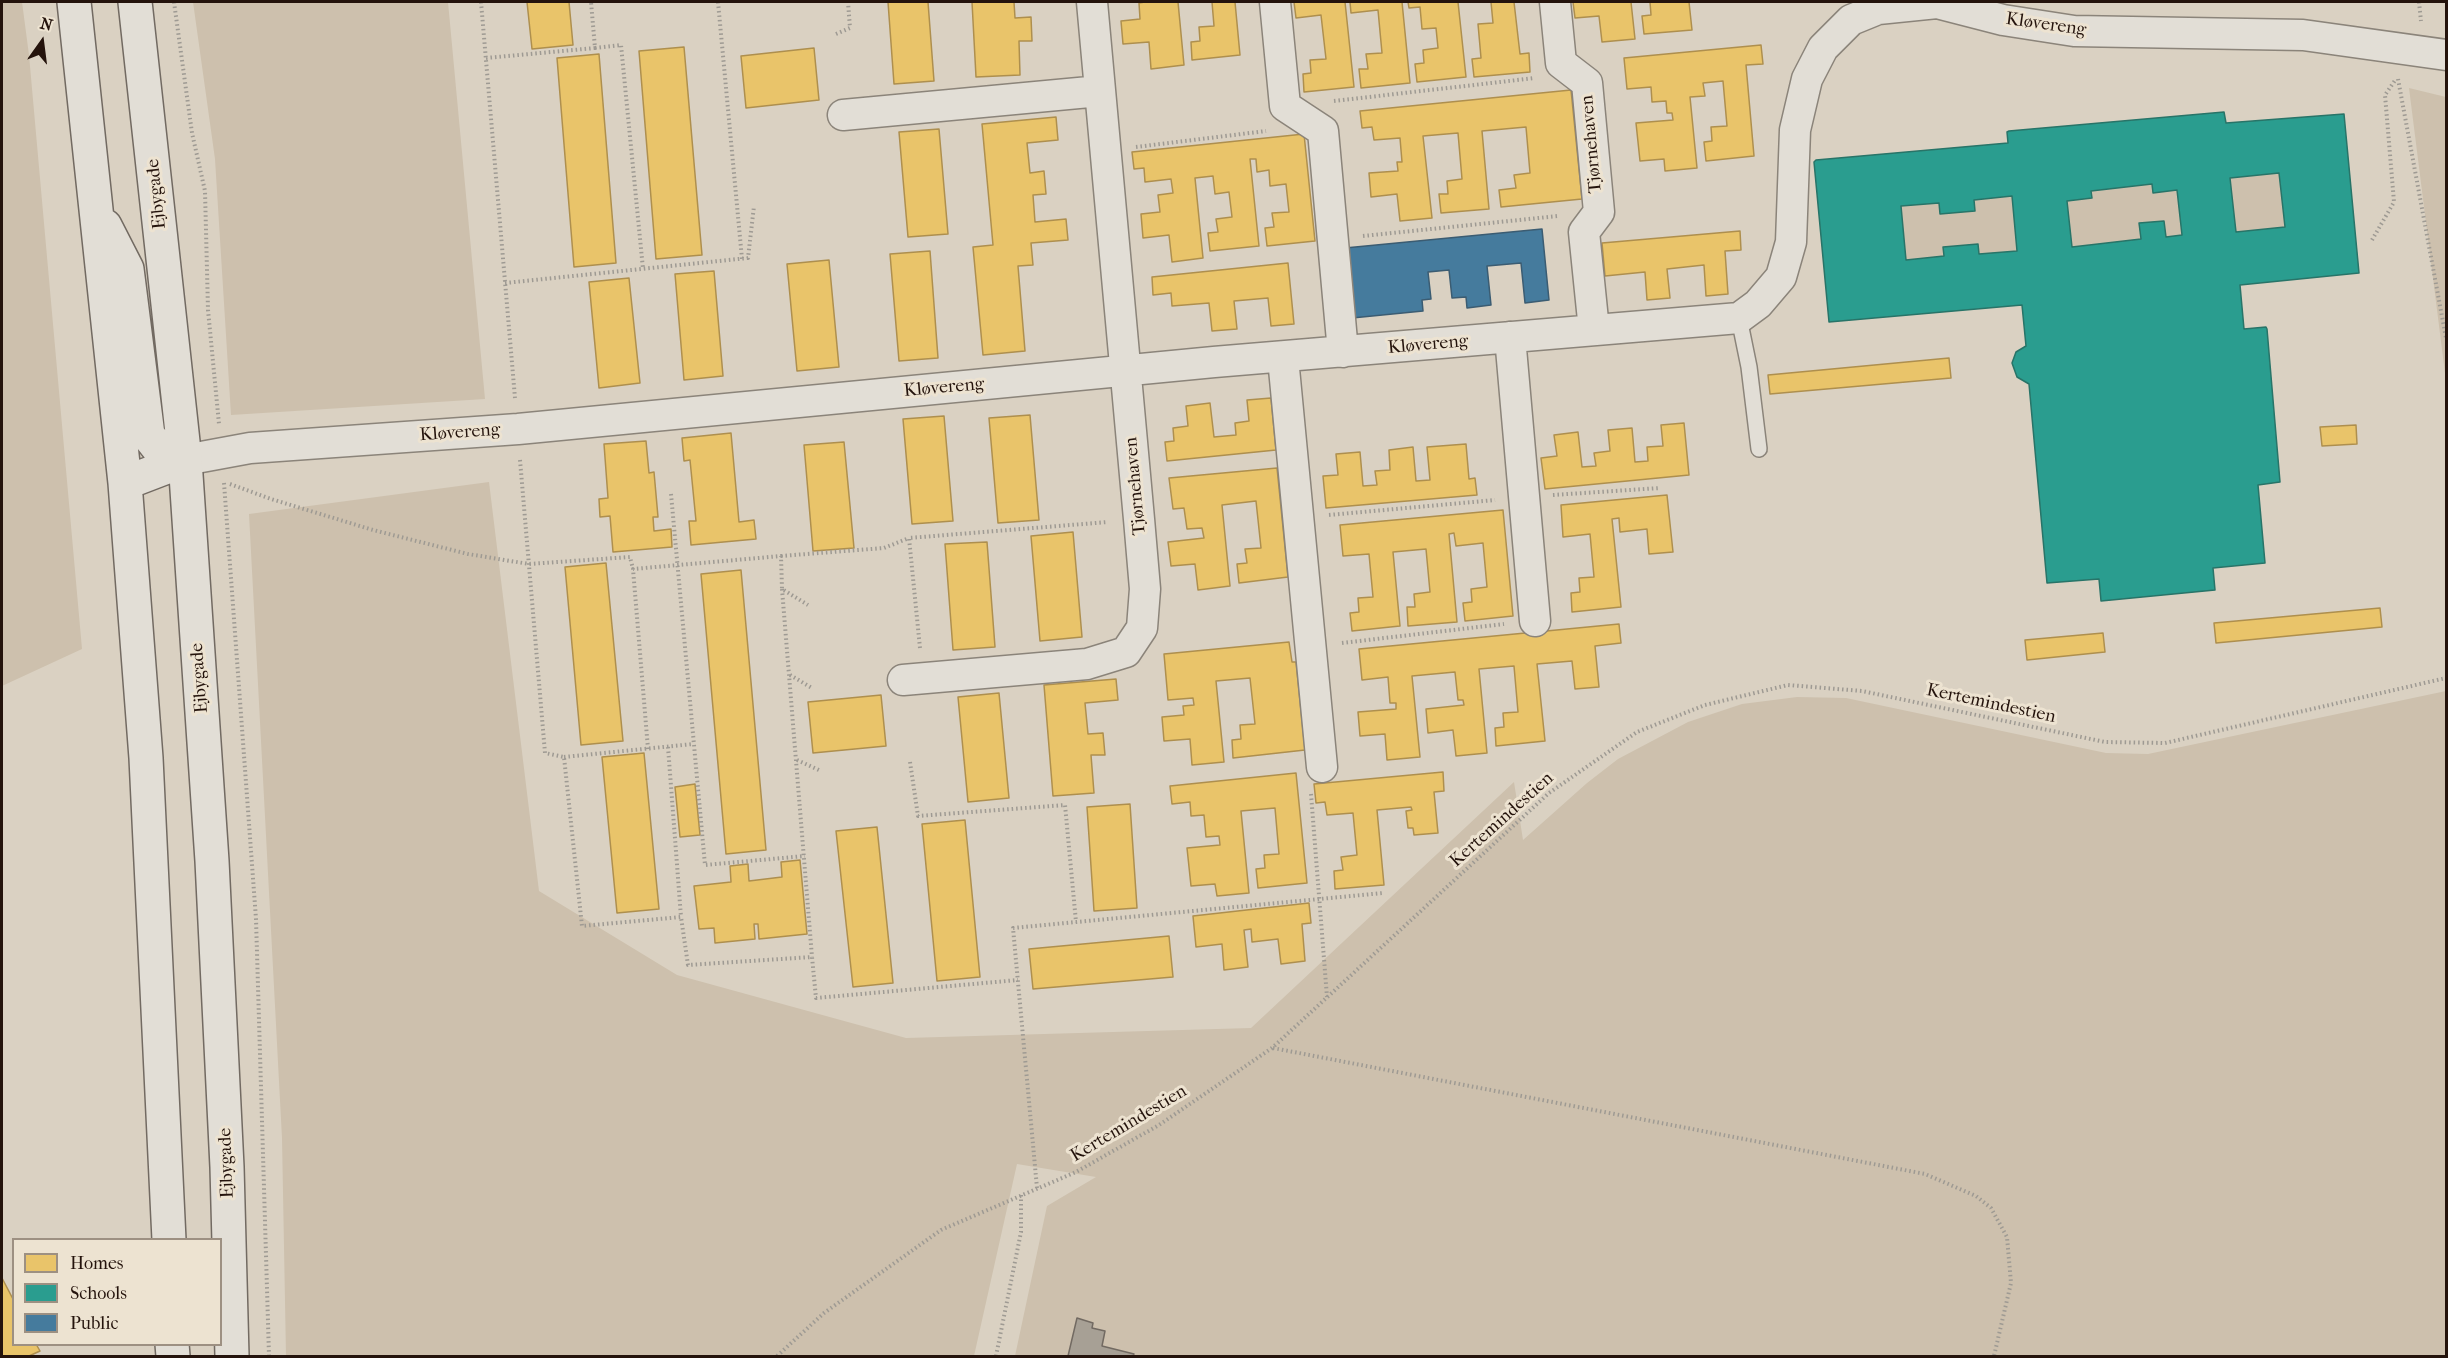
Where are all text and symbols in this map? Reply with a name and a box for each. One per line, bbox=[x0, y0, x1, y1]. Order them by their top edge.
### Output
street label: Kløvereng bbox=[2004, 9, 2088, 41]
north arrow bbox=[12, 12, 72, 72]
text: N bbox=[38, 13, 55, 35]
street label: Tjørnehaven bbox=[1577, 94, 1607, 194]
street label: Ejbygade bbox=[143, 158, 171, 230]
street label: Kløvereng bbox=[1387, 331, 1469, 359]
street label: Kløvereng bbox=[903, 374, 985, 402]
street label: Kløvereng bbox=[419, 419, 501, 447]
street label: Tjørnehaven bbox=[1121, 436, 1151, 536]
street label: Ejbygade bbox=[187, 642, 213, 714]
street label: Kertemindestien bbox=[1924, 680, 2058, 728]
street label: Kertemindestien bbox=[1446, 768, 1558, 872]
street label: Kertemindestien bbox=[1067, 1081, 1191, 1167]
street label: Ejbygade bbox=[215, 1127, 239, 1199]
legend bbox=[12, 1238, 222, 1346]
text: Homes bbox=[70, 1253, 124, 1274]
text: Schools bbox=[70, 1283, 127, 1304]
text: Public bbox=[70, 1313, 118, 1334]

